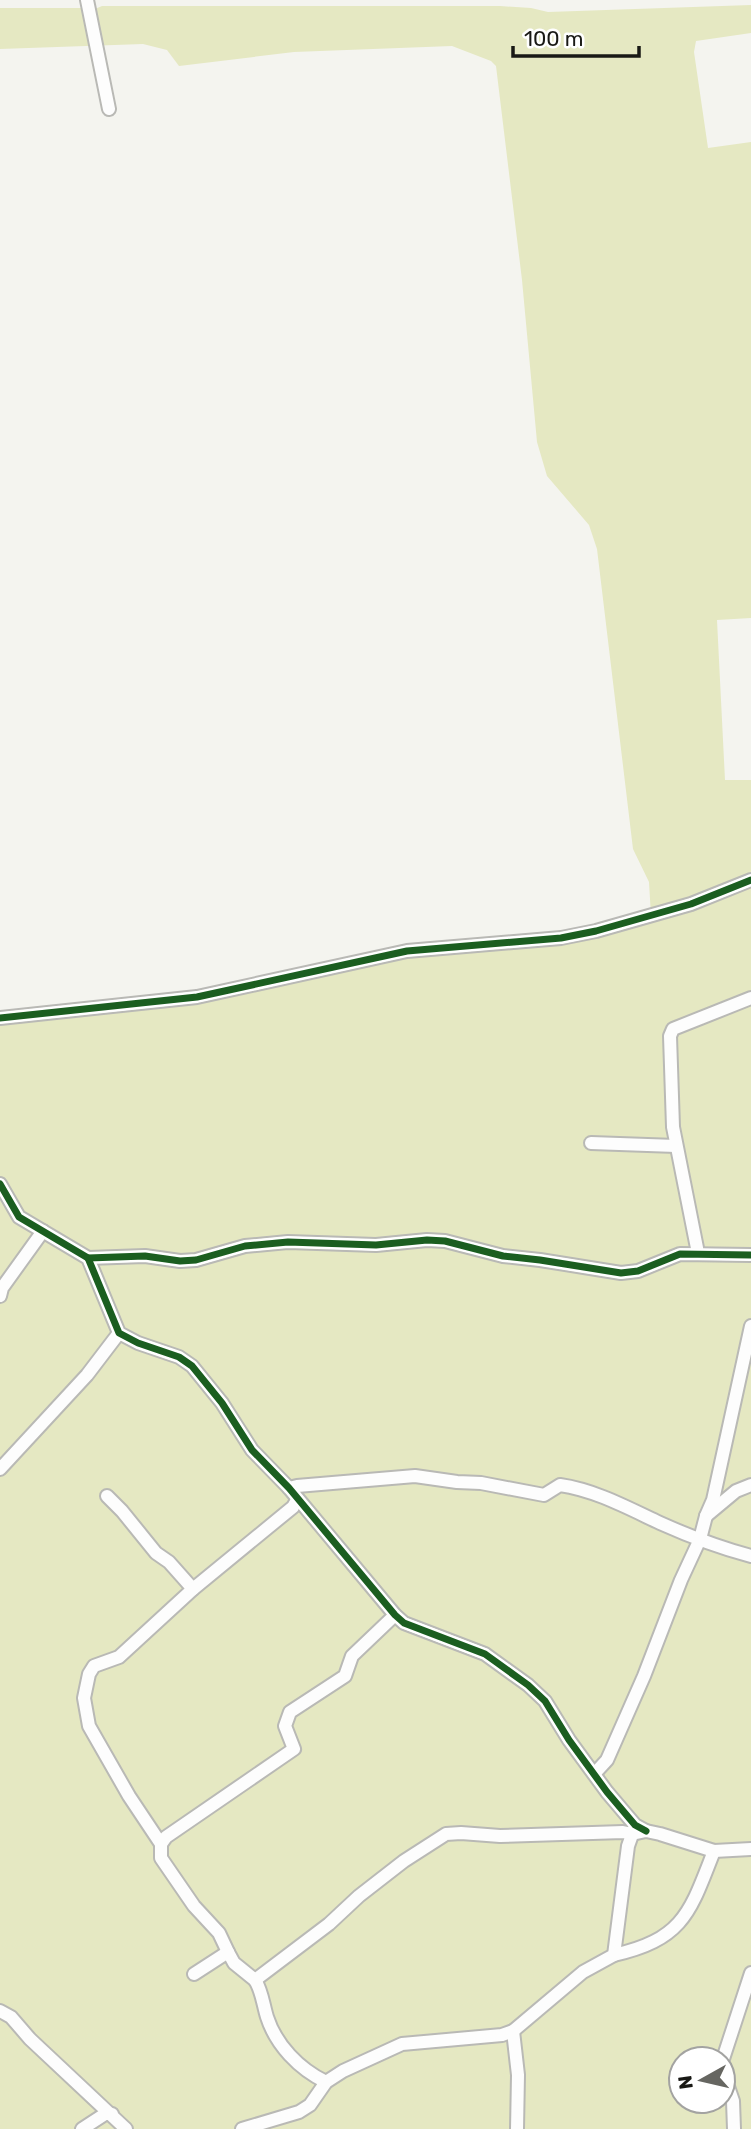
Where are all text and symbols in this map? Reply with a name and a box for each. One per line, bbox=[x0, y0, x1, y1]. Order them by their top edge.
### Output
scale bar bbox=[513, 14, 639, 58]
text: 100 m bbox=[524, 26, 583, 51]
north arrow bbox=[667, 2045, 737, 2115]
text: N bbox=[673, 2074, 698, 2091]

